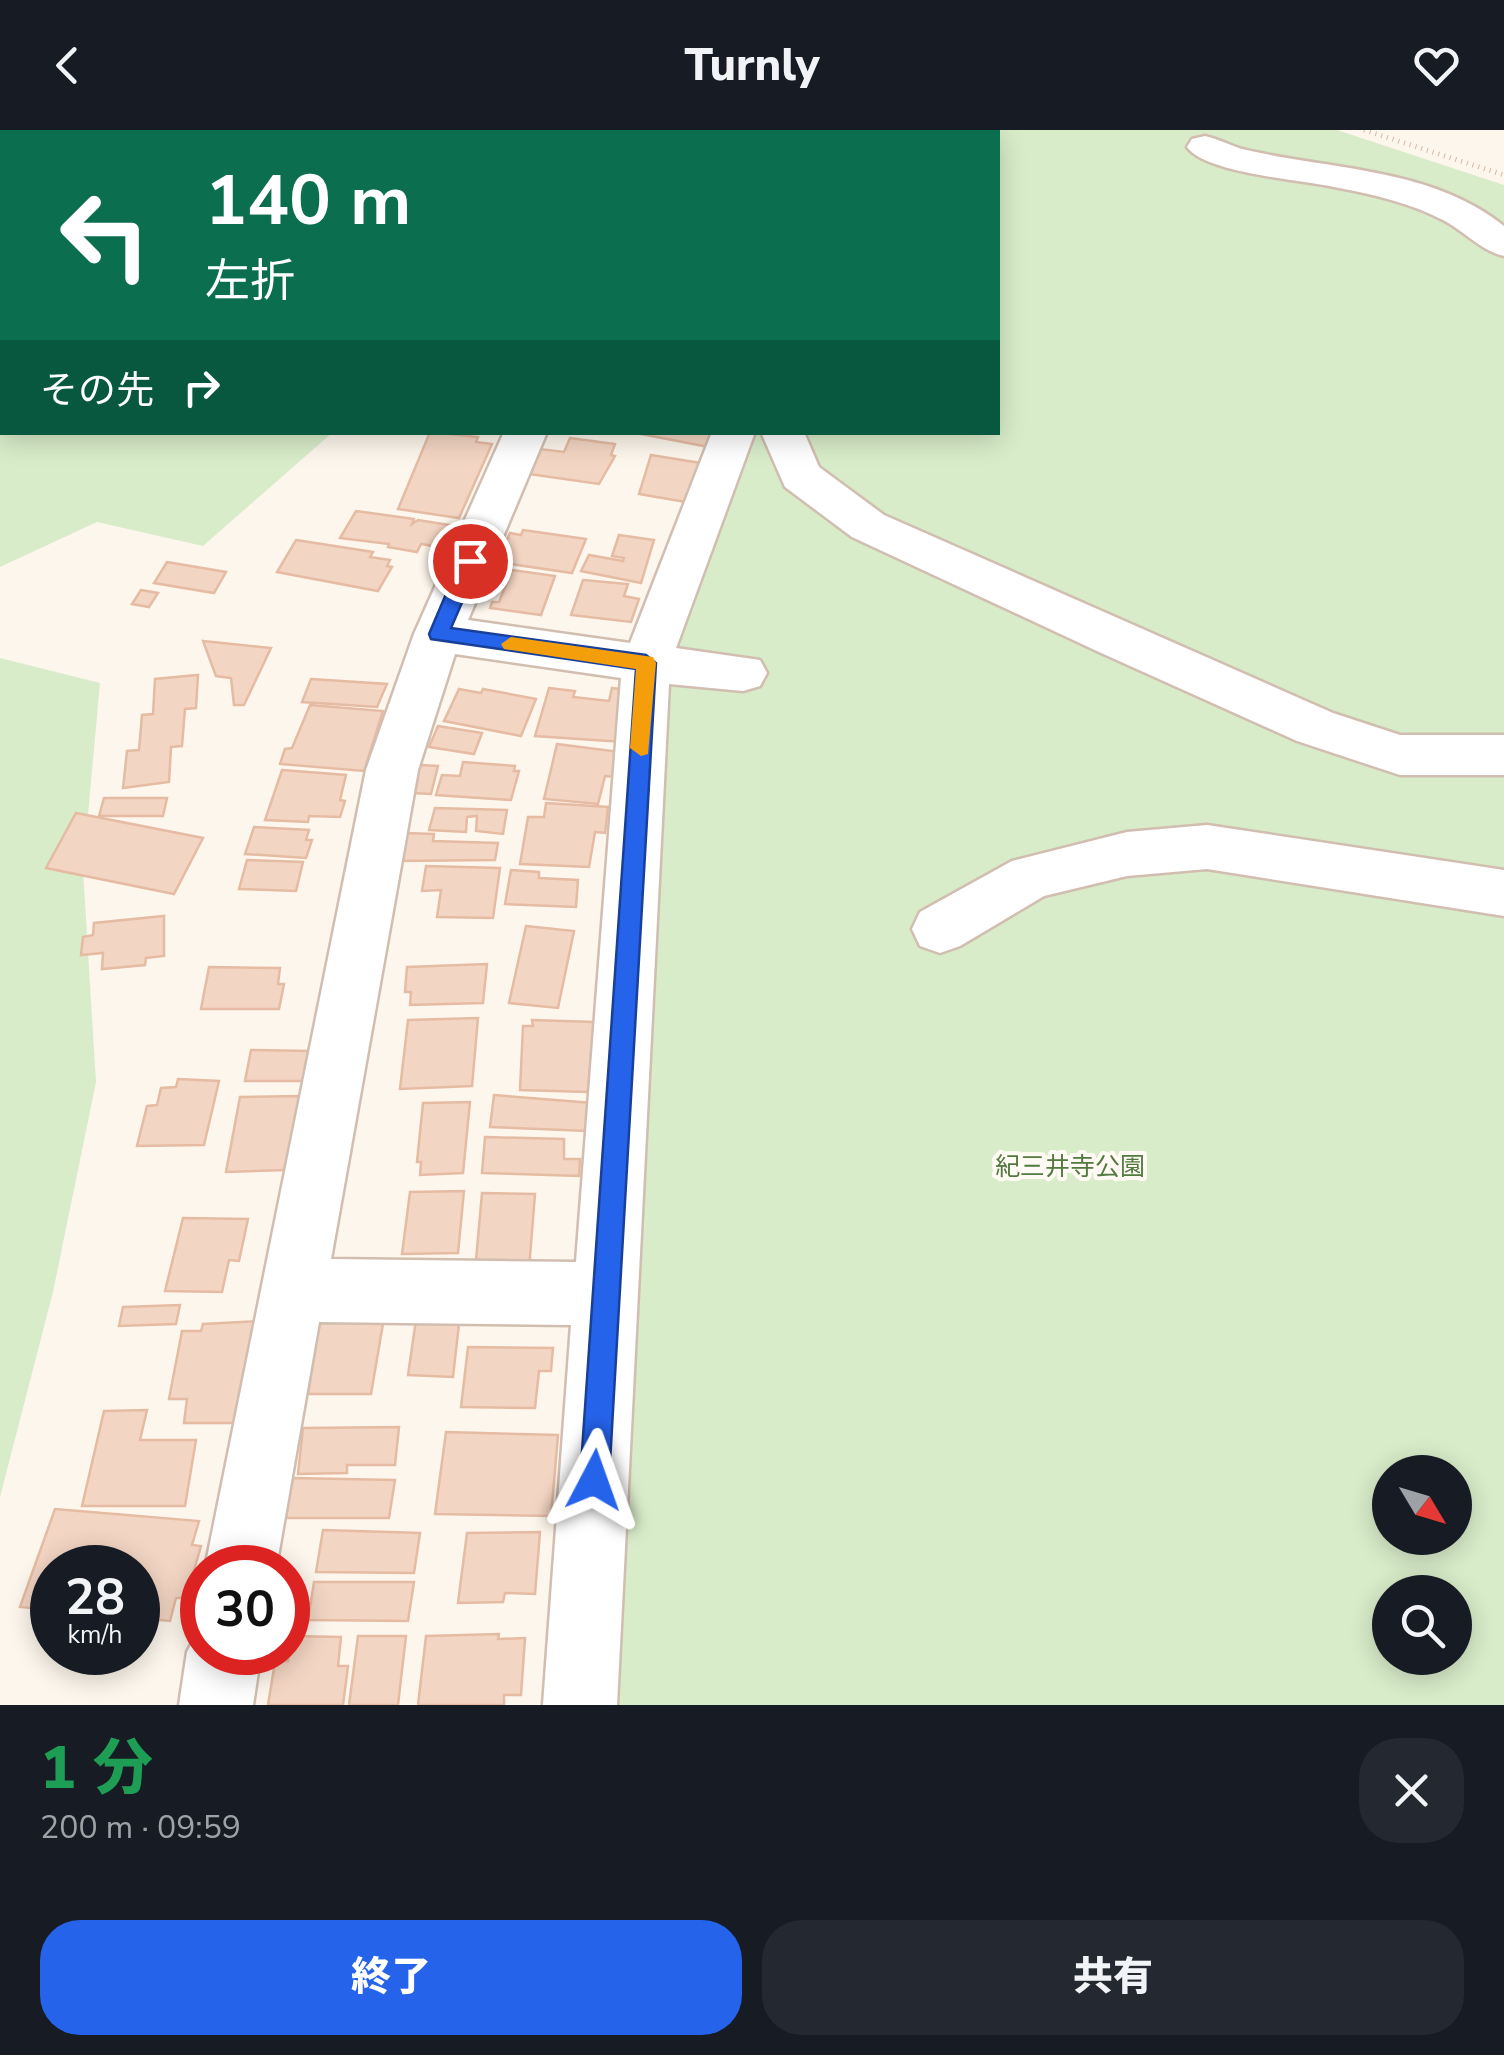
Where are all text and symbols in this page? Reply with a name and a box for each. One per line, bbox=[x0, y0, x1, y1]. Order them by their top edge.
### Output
text: Turnly bbox=[684, 35, 820, 96]
icon: back bbox=[40, 38, 95, 93]
icon: heart bbox=[1409, 38, 1464, 93]
text: 140 m bbox=[205, 153, 411, 249]
icon: left bbox=[40, 170, 170, 300]
text: 左折 bbox=[205, 251, 295, 312]
icon: right bbox=[174, 360, 229, 415]
text: その先 bbox=[40, 365, 154, 416]
pin bbox=[428, 519, 513, 604]
icon: arrive bbox=[443, 534, 498, 589]
park label: 紀三井寺公園 bbox=[995, 1150, 1145, 1184]
position arrow bbox=[542, 1428, 646, 1532]
north arrow bbox=[1372, 1455, 1472, 1555]
map controls bbox=[1372, 1455, 1472, 1675]
speed limit sign: 30 bbox=[180, 1545, 310, 1675]
text: 28 bbox=[65, 1563, 125, 1632]
button: search bbox=[1372, 1575, 1472, 1675]
text: km/h bbox=[67, 1618, 123, 1652]
text: 1 分 bbox=[40, 1727, 153, 1809]
button: close bbox=[1359, 1738, 1464, 1843]
text: 200 m · 09:59 bbox=[40, 1806, 241, 1849]
button: 終了 bbox=[40, 1920, 742, 2035]
button: 共有 bbox=[762, 1920, 1464, 2035]

